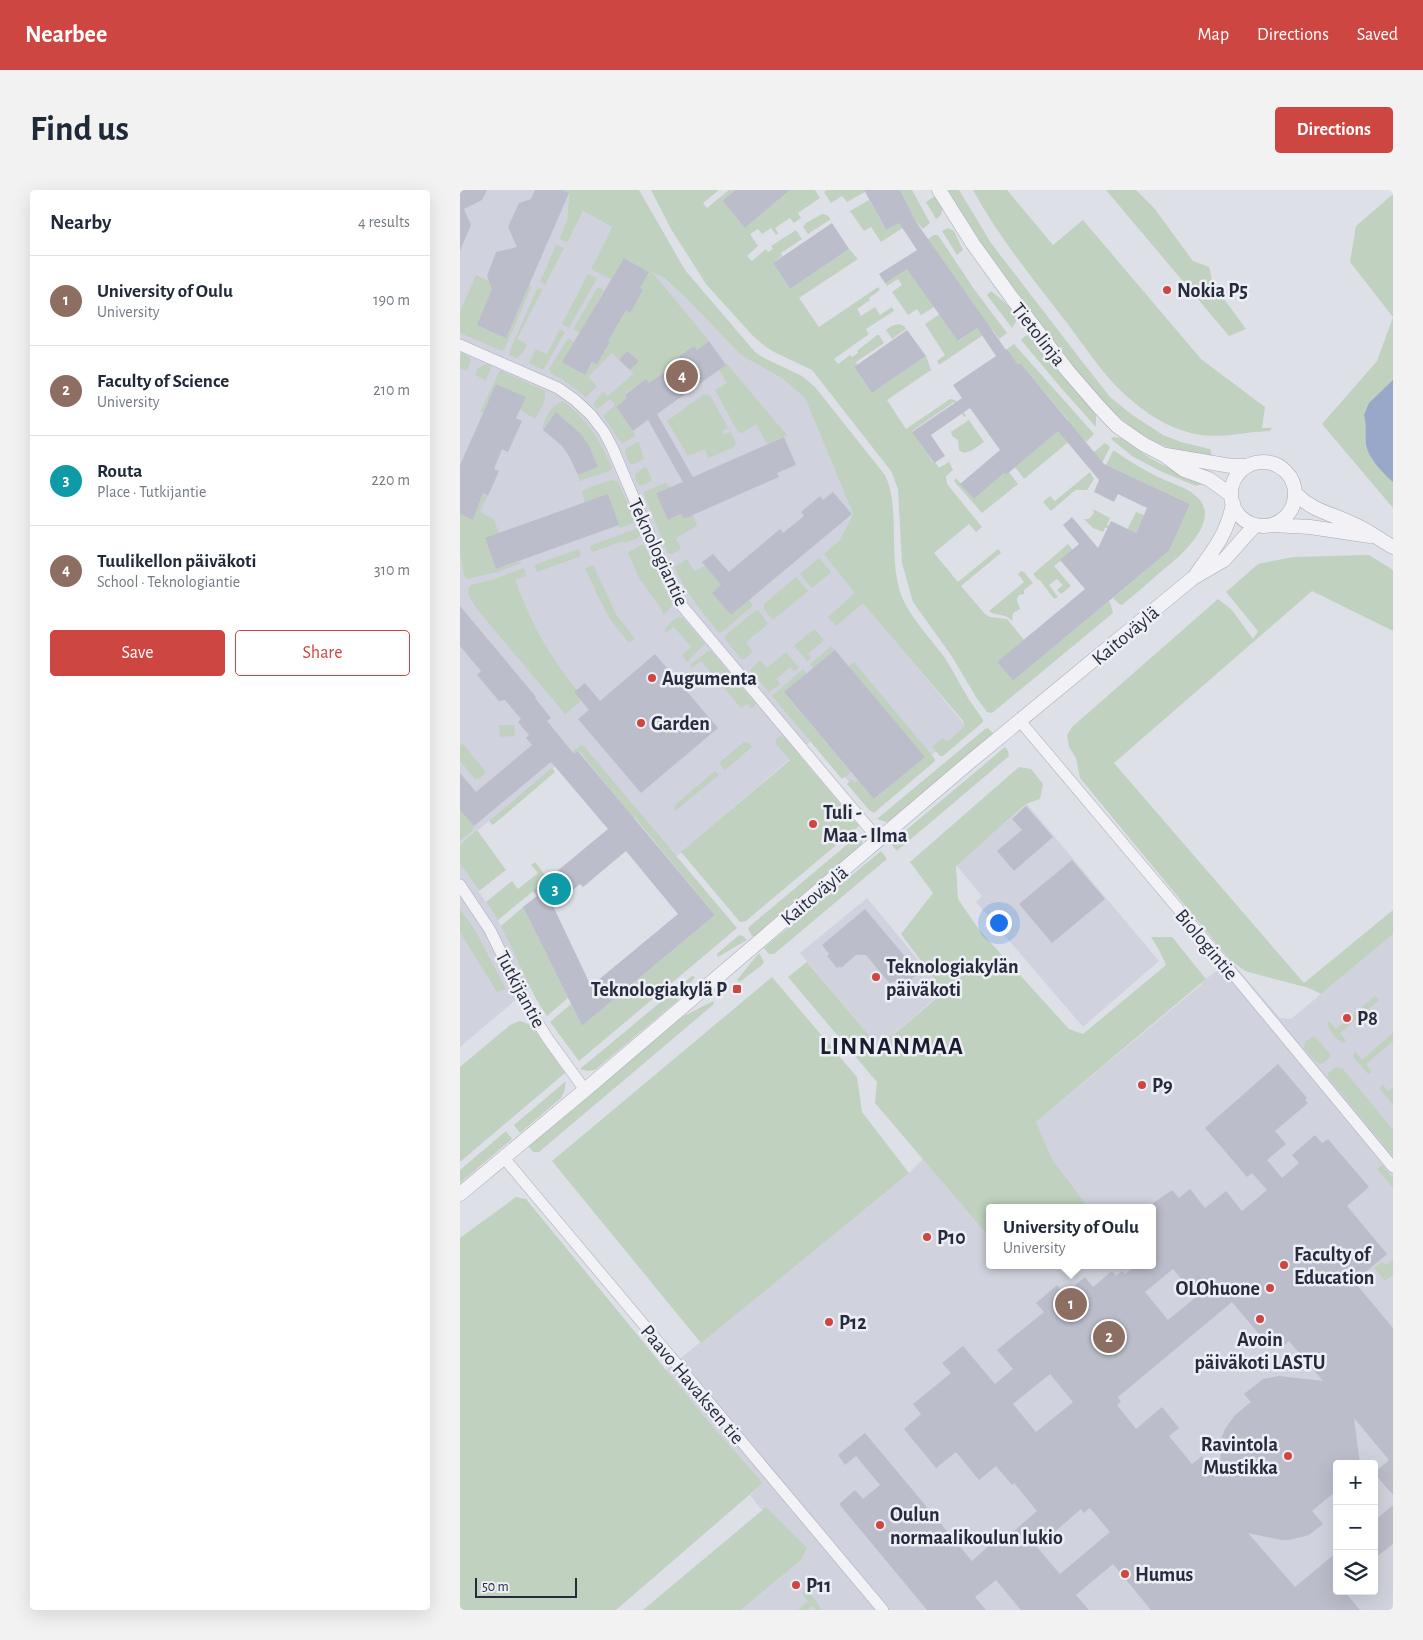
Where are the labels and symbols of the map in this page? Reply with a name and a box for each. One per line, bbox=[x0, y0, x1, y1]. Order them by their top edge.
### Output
place label: Nokia P5 bbox=[1177, 281, 1248, 301]
marker: Nokia P5 bbox=[1161, 284, 1173, 296]
street label: Tietolinja bbox=[1007, 299, 1069, 370]
pin: 4 bbox=[666, 357, 698, 395]
street label: Teknologiantie bbox=[624, 496, 692, 609]
street label: Kaitoväylä bbox=[1088, 602, 1163, 669]
place label: Augumenta bbox=[662, 669, 757, 689]
marker: Augumenta bbox=[646, 672, 658, 684]
place label: Garden bbox=[651, 714, 710, 734]
marker: Garden bbox=[635, 717, 647, 729]
place label: Tuli - Maa - Ilma bbox=[823, 803, 908, 846]
marker: Tuli - Maa - Ilma bbox=[807, 818, 819, 830]
street label: Kaitoväylä bbox=[777, 862, 852, 929]
pin: 3 bbox=[539, 870, 571, 908]
street label: Biologintie bbox=[1171, 905, 1241, 984]
your location bbox=[986, 910, 1012, 936]
street label: Tutkijantie bbox=[492, 948, 549, 1031]
place label: Teknologiakylän päiväkoti bbox=[886, 957, 1019, 1000]
marker: Teknologiakylän päiväkoti bbox=[870, 971, 882, 983]
place label: Teknologiakylä P bbox=[591, 980, 727, 1000]
marker: Teknologiakylä P bbox=[731, 983, 743, 995]
place label: P8 bbox=[1357, 1009, 1378, 1029]
marker: P8 bbox=[1341, 1012, 1353, 1024]
district label: LINNANMAA bbox=[820, 1034, 964, 1059]
place label: P9 bbox=[1152, 1076, 1173, 1096]
marker: P9 bbox=[1136, 1079, 1148, 1091]
place label: P10 bbox=[937, 1228, 966, 1248]
marker: P10 bbox=[921, 1231, 933, 1243]
place label: Faculty of Education bbox=[1294, 1245, 1374, 1288]
marker: Faculty of Education bbox=[1278, 1259, 1290, 1271]
place label: OLOhuone bbox=[1175, 1279, 1260, 1299]
marker: OLOhuone bbox=[1264, 1282, 1276, 1294]
pin: 1 bbox=[1055, 1285, 1087, 1323]
place label: P12 bbox=[839, 1313, 867, 1333]
marker: Avoin päiväkoti LASTU bbox=[1254, 1313, 1266, 1325]
marker: P12 bbox=[823, 1316, 835, 1328]
pin: 2 bbox=[1093, 1318, 1125, 1356]
street label: Paavo Havaksen tie bbox=[637, 1321, 748, 1448]
place label: Avoin päiväkoti LASTU bbox=[1194, 1330, 1326, 1373]
place label: Ravintola Mustikka bbox=[1201, 1435, 1278, 1478]
marker: Ravintola Mustikka bbox=[1282, 1450, 1294, 1462]
place label: Oulun normaalikoulun lukio bbox=[890, 1505, 1063, 1548]
marker: Oulun normaalikoulun lukio bbox=[874, 1519, 886, 1531]
place label: Humus bbox=[1135, 1565, 1194, 1585]
marker: Humus bbox=[1119, 1568, 1131, 1580]
scale bar bbox=[475, 1575, 578, 1598]
place label: P11 bbox=[806, 1576, 831, 1596]
marker: P11 bbox=[790, 1579, 802, 1591]

